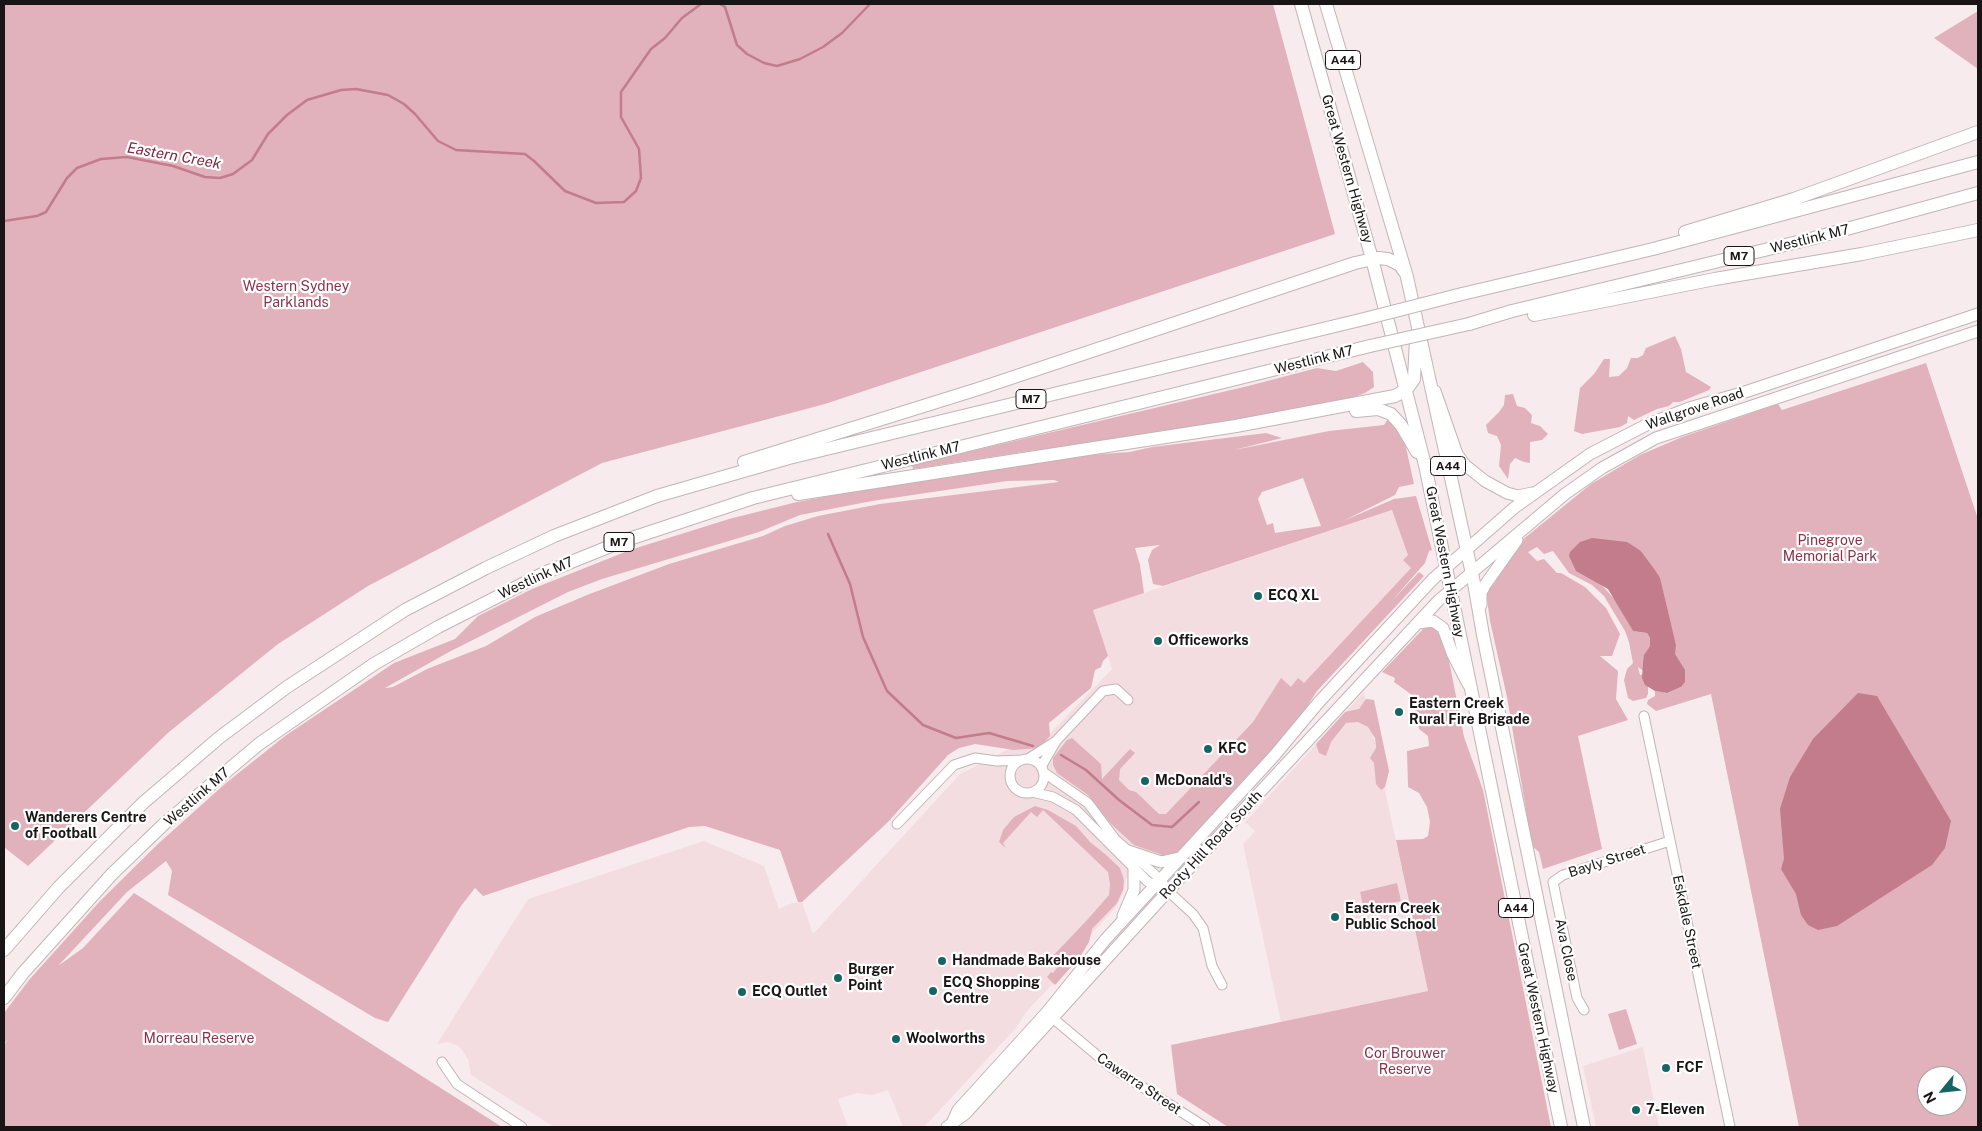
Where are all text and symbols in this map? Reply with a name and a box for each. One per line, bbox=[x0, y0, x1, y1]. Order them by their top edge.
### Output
road number: A44 bbox=[1326, 50, 1360, 70]
street label: Great Western Highway bbox=[1318, 93, 1376, 245]
water label: Eastern Creek bbox=[126, 139, 222, 173]
street label: Westlink M7 bbox=[1769, 221, 1851, 257]
road number: M7 bbox=[1724, 247, 1754, 266]
park label: Western Sydney Parklands bbox=[243, 279, 349, 312]
street label: Westlink M7 bbox=[1273, 342, 1355, 378]
street label: Wallgrove Road bbox=[1644, 384, 1746, 434]
road number: M7 bbox=[1016, 389, 1046, 408]
street label: Westlink M7 bbox=[880, 438, 962, 474]
road number: A44 bbox=[1430, 456, 1466, 476]
street label: Great Western Highway bbox=[1422, 485, 1468, 639]
road number: M7 bbox=[604, 532, 634, 552]
park label: Pinegrove Memorial Park bbox=[1783, 533, 1877, 566]
street label: Westlink M7 bbox=[496, 553, 576, 603]
place label: ECQ XL bbox=[1268, 588, 1319, 604]
marker: ECQ XL bbox=[1252, 590, 1264, 602]
place label: Officeworks bbox=[1168, 633, 1249, 649]
marker: Officeworks bbox=[1152, 635, 1164, 647]
place label: Eastern Creek Rural Fire Brigade bbox=[1409, 696, 1530, 729]
marker: Eastern Creek Rural Fire Brigade bbox=[1393, 706, 1405, 718]
place label: KFC bbox=[1218, 741, 1247, 757]
marker: KFC bbox=[1202, 743, 1214, 755]
street label: Westlink M7 bbox=[161, 764, 233, 830]
place label: McDonald's bbox=[1155, 773, 1232, 789]
marker: McDonald's bbox=[1139, 775, 1151, 787]
street label: Rooty Hill Road South bbox=[1156, 787, 1266, 903]
place label: Wanderers Centre of Football bbox=[25, 810, 147, 842]
marker: Wanderers Centre of Football bbox=[9, 820, 21, 832]
street label: Bayly Street bbox=[1566, 841, 1648, 881]
street label: Eskdale Street bbox=[1669, 874, 1705, 970]
road number: A44 bbox=[1498, 898, 1534, 918]
place label: Eastern Creek Public School bbox=[1345, 901, 1440, 934]
marker: Eastern Creek Public School bbox=[1329, 911, 1341, 923]
street label: Ava Close bbox=[1551, 917, 1581, 983]
street label: Great Western Highway bbox=[1514, 941, 1562, 1095]
place label: Handmade Bakehouse bbox=[952, 953, 1101, 969]
marker: Handmade Bakehouse bbox=[936, 955, 948, 967]
place label: Burger Point bbox=[848, 962, 894, 994]
marker: Burger Point bbox=[832, 972, 844, 984]
place label: ECQ Shopping Centre bbox=[943, 975, 1040, 1008]
place label: ECQ Outlet bbox=[752, 984, 828, 1000]
marker: ECQ Shopping Centre bbox=[927, 985, 939, 997]
marker: ECQ Outlet bbox=[736, 986, 748, 998]
park label: Morreau Reserve bbox=[144, 1031, 254, 1047]
place label: Woolworths bbox=[906, 1031, 985, 1047]
marker: Woolworths bbox=[890, 1033, 902, 1045]
park label: Cor Brouwer Reserve bbox=[1364, 1046, 1446, 1078]
street label: Cawarra Street bbox=[1094, 1050, 1184, 1118]
place label: FCF bbox=[1676, 1060, 1703, 1076]
marker: FCF bbox=[1660, 1062, 1672, 1074]
north arrow bbox=[1917, 1066, 1967, 1116]
text: N bbox=[1920, 1089, 1939, 1106]
place label: 7-Eleven bbox=[1646, 1102, 1705, 1118]
marker: 7-Eleven bbox=[1630, 1104, 1642, 1116]

